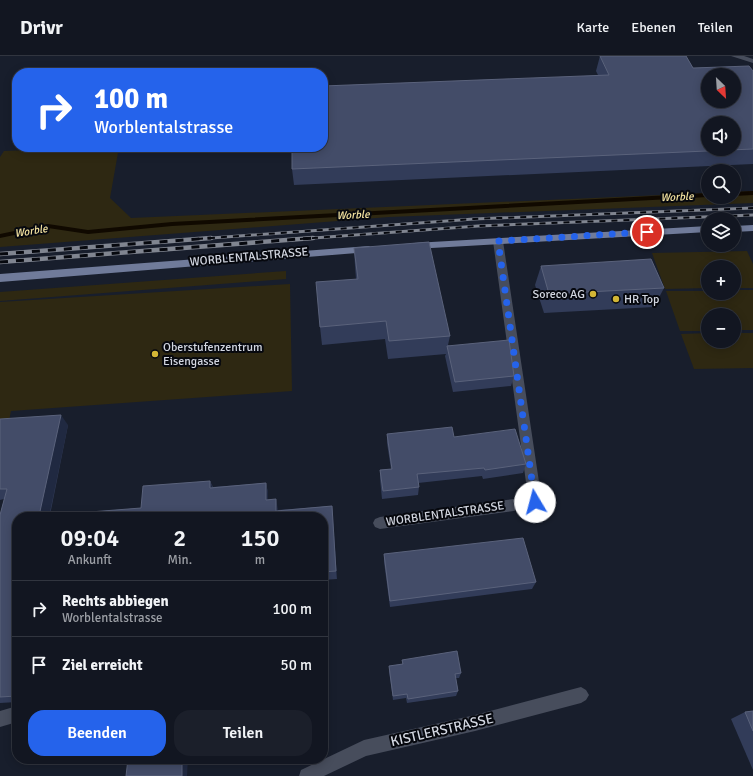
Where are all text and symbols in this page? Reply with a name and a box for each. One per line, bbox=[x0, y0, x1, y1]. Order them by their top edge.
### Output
text: Drivr bbox=[20, 16, 63, 40]
text: Karte bbox=[577, 19, 609, 36]
text: Ebenen bbox=[631, 19, 676, 36]
text: Teilen bbox=[698, 19, 733, 36]
north arrow bbox=[701, 68, 741, 108]
map controls bbox=[701, 68, 741, 348]
text: 100 m bbox=[94, 82, 168, 116]
icon: right bbox=[28, 84, 80, 136]
text: Worblentalstrasse bbox=[94, 116, 233, 138]
button: sound bbox=[701, 116, 741, 156]
button: search bbox=[701, 164, 741, 204]
water label: Worble bbox=[660, 190, 694, 204]
water label: Worble bbox=[336, 208, 370, 222]
button: layers bbox=[701, 212, 741, 252]
pin bbox=[630, 215, 664, 249]
icon: arrive bbox=[636, 221, 658, 243]
water label: Worble bbox=[14, 222, 49, 240]
street label: WORBLENTALSTRASSE bbox=[189, 244, 309, 270]
button: + bbox=[701, 260, 741, 300]
place label: Soreco AG bbox=[533, 287, 585, 302]
marker: Soreco AG bbox=[588, 289, 598, 299]
place label: HR Top bbox=[624, 292, 659, 307]
marker: HR Top bbox=[611, 294, 621, 304]
button: − bbox=[701, 308, 741, 348]
place label: Oberstufenzentrum Eisengasse bbox=[163, 340, 263, 369]
marker: Oberstufenzentrum Eisengasse bbox=[150, 349, 160, 359]
position arrow bbox=[514, 481, 556, 523]
street label: WORBLENTALSTRASSE bbox=[385, 498, 505, 530]
text: 09:04 bbox=[60, 523, 119, 553]
text: 2 bbox=[173, 523, 186, 553]
text: 150 bbox=[241, 523, 279, 553]
text: Ankunft bbox=[68, 552, 112, 568]
text: Min. bbox=[168, 552, 192, 568]
text: m bbox=[255, 552, 265, 568]
text: Rechts abbiegen bbox=[62, 592, 169, 610]
icon: right bbox=[28, 598, 50, 620]
text: 100 m bbox=[272, 600, 312, 618]
text: Worblentalstrasse bbox=[62, 610, 163, 626]
icon: arrive bbox=[28, 654, 50, 676]
text: Ziel erreicht bbox=[62, 656, 143, 674]
text: 50 m bbox=[281, 656, 312, 674]
button: Beenden bbox=[28, 710, 166, 756]
button: Teilen bbox=[174, 710, 312, 756]
street label: KISTLERSTRASSE bbox=[389, 710, 495, 750]

